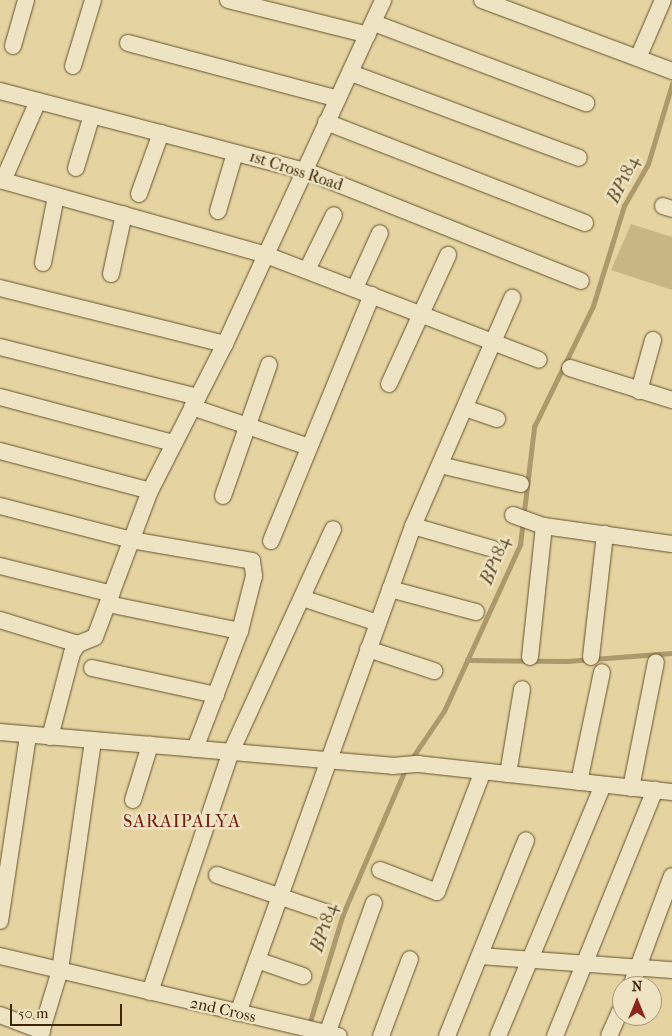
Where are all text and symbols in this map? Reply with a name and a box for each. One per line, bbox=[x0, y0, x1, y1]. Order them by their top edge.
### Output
street label: 1st Cross Road bbox=[247, 147, 345, 195]
water label: BP184 bbox=[603, 153, 645, 207]
water label: BP184 bbox=[477, 534, 515, 588]
district label: SARAIPALYA bbox=[122, 811, 242, 833]
water label: BP184 bbox=[307, 901, 343, 955]
north arrow bbox=[612, 976, 662, 1026]
text: N bbox=[632, 978, 642, 995]
street label: 2nd Cross bbox=[188, 993, 258, 1027]
scale bar bbox=[12, 994, 125, 1026]
text: 50 m bbox=[18, 1004, 48, 1022]

